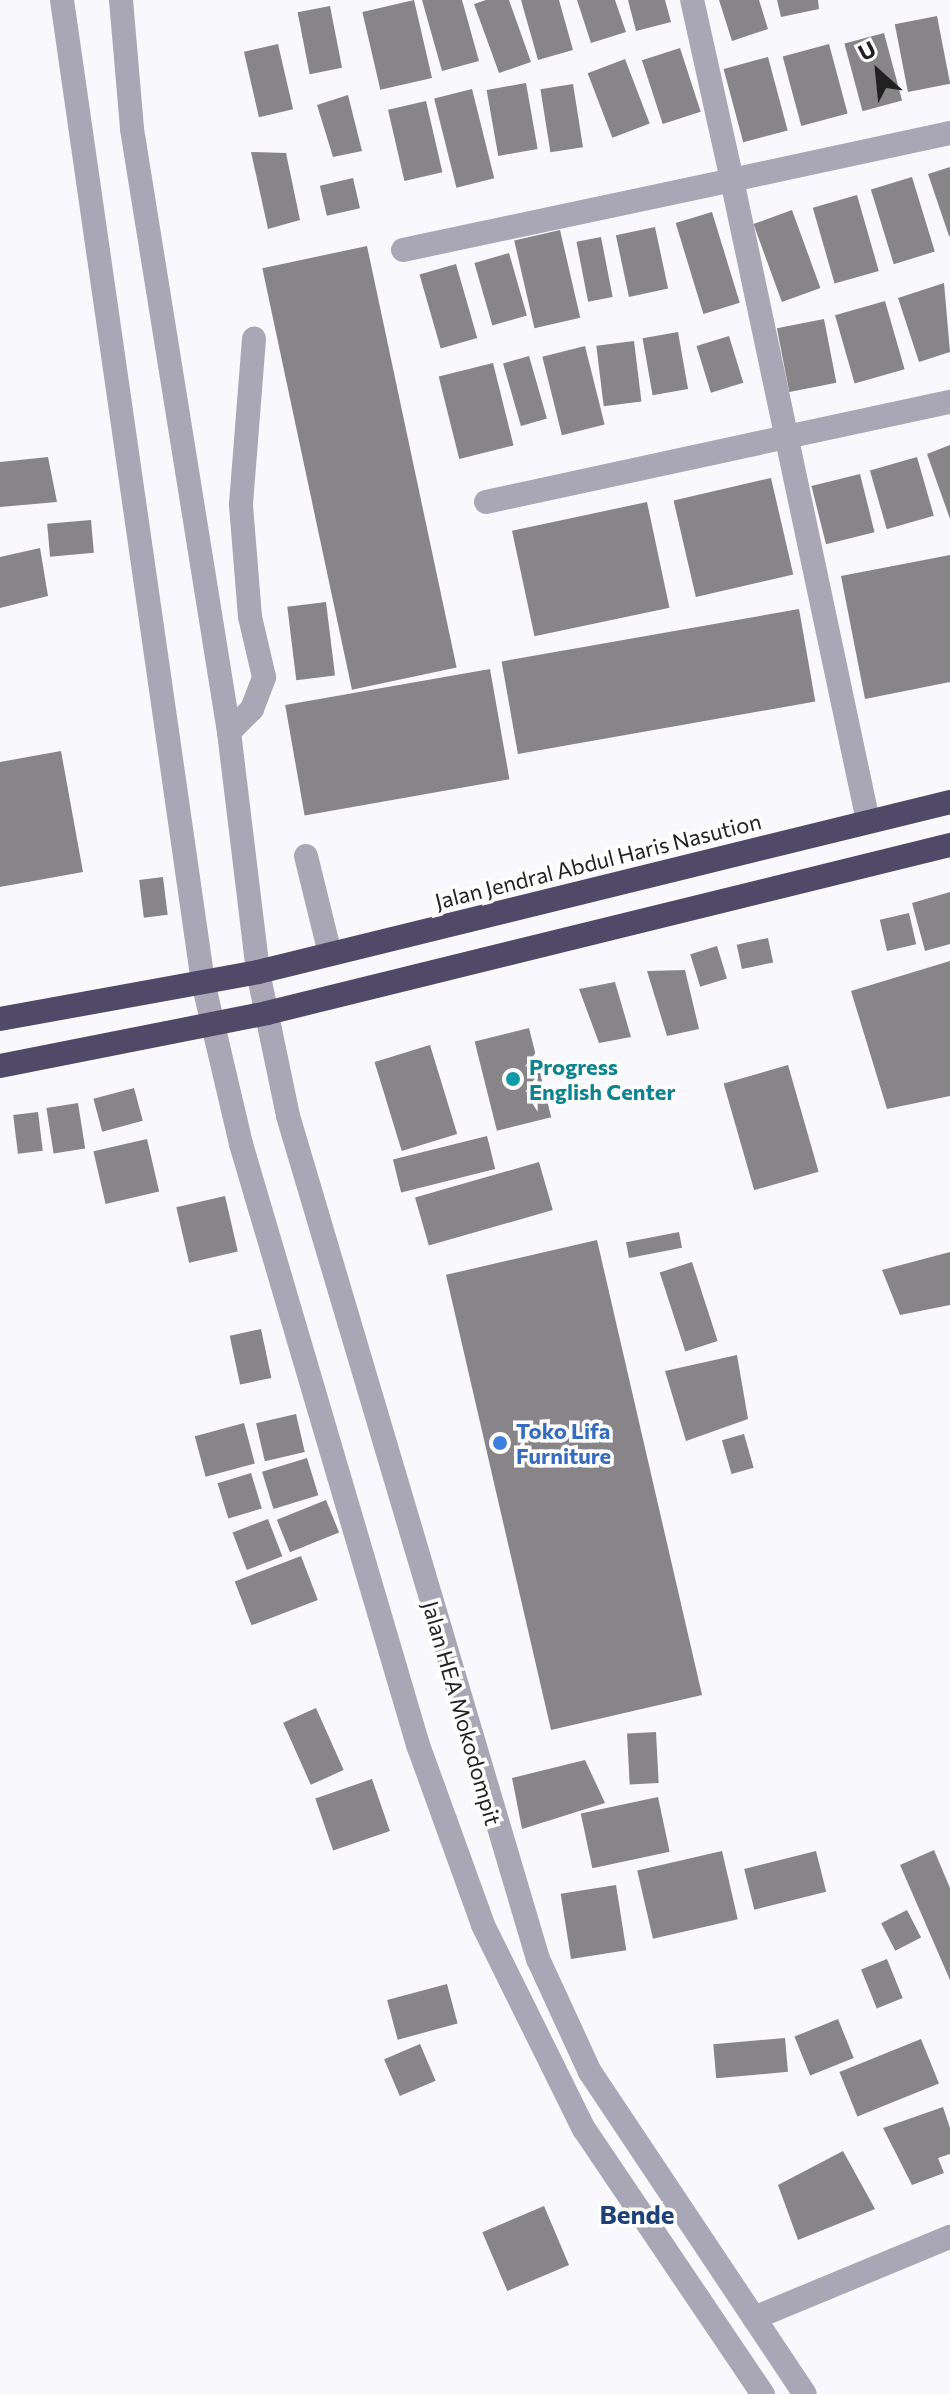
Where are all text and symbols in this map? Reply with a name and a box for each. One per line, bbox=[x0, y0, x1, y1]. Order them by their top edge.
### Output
north arrow bbox=[838, 32, 918, 112]
text: U bbox=[854, 35, 880, 66]
street label: Jalan Jendral Abdul Haris Nasution bbox=[432, 808, 764, 914]
place label: Progress English Center bbox=[529, 1053, 675, 1104]
marker: Progress English Center bbox=[504, 1070, 522, 1088]
place label: Toko Lifa Furniture bbox=[516, 1417, 611, 1468]
marker: Toko Lifa Furniture bbox=[491, 1434, 509, 1452]
street label: Jalan HEA Mokodompit bbox=[417, 1598, 507, 1828]
district label: Bende bbox=[600, 2198, 674, 2230]

